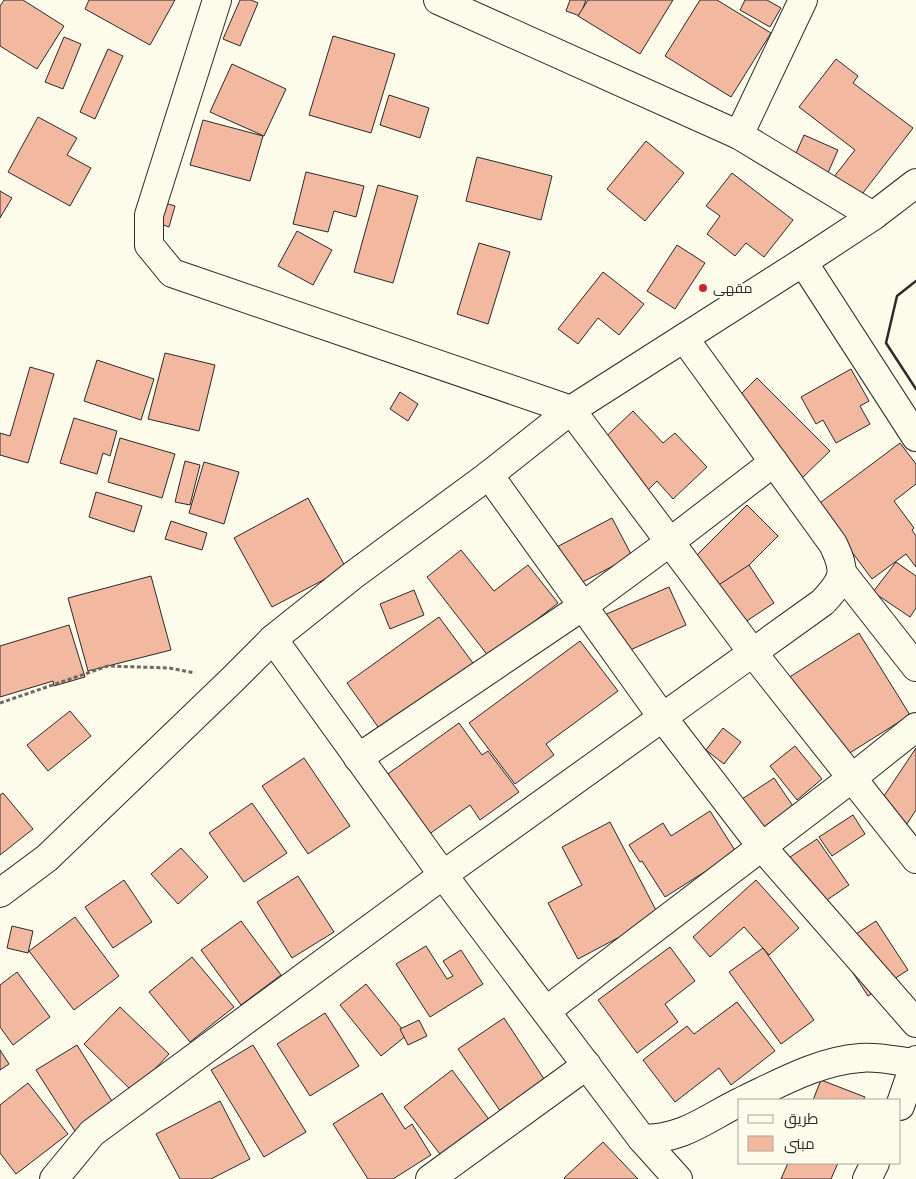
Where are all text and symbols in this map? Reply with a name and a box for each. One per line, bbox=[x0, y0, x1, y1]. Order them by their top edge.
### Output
place label: مقهى bbox=[713, 279, 753, 297]
marker: مقهى bbox=[697, 282, 709, 294]
legend bbox=[738, 1099, 901, 1164]
text: طريق bbox=[784, 1109, 818, 1129]
text: مبنى bbox=[784, 1134, 815, 1154]

